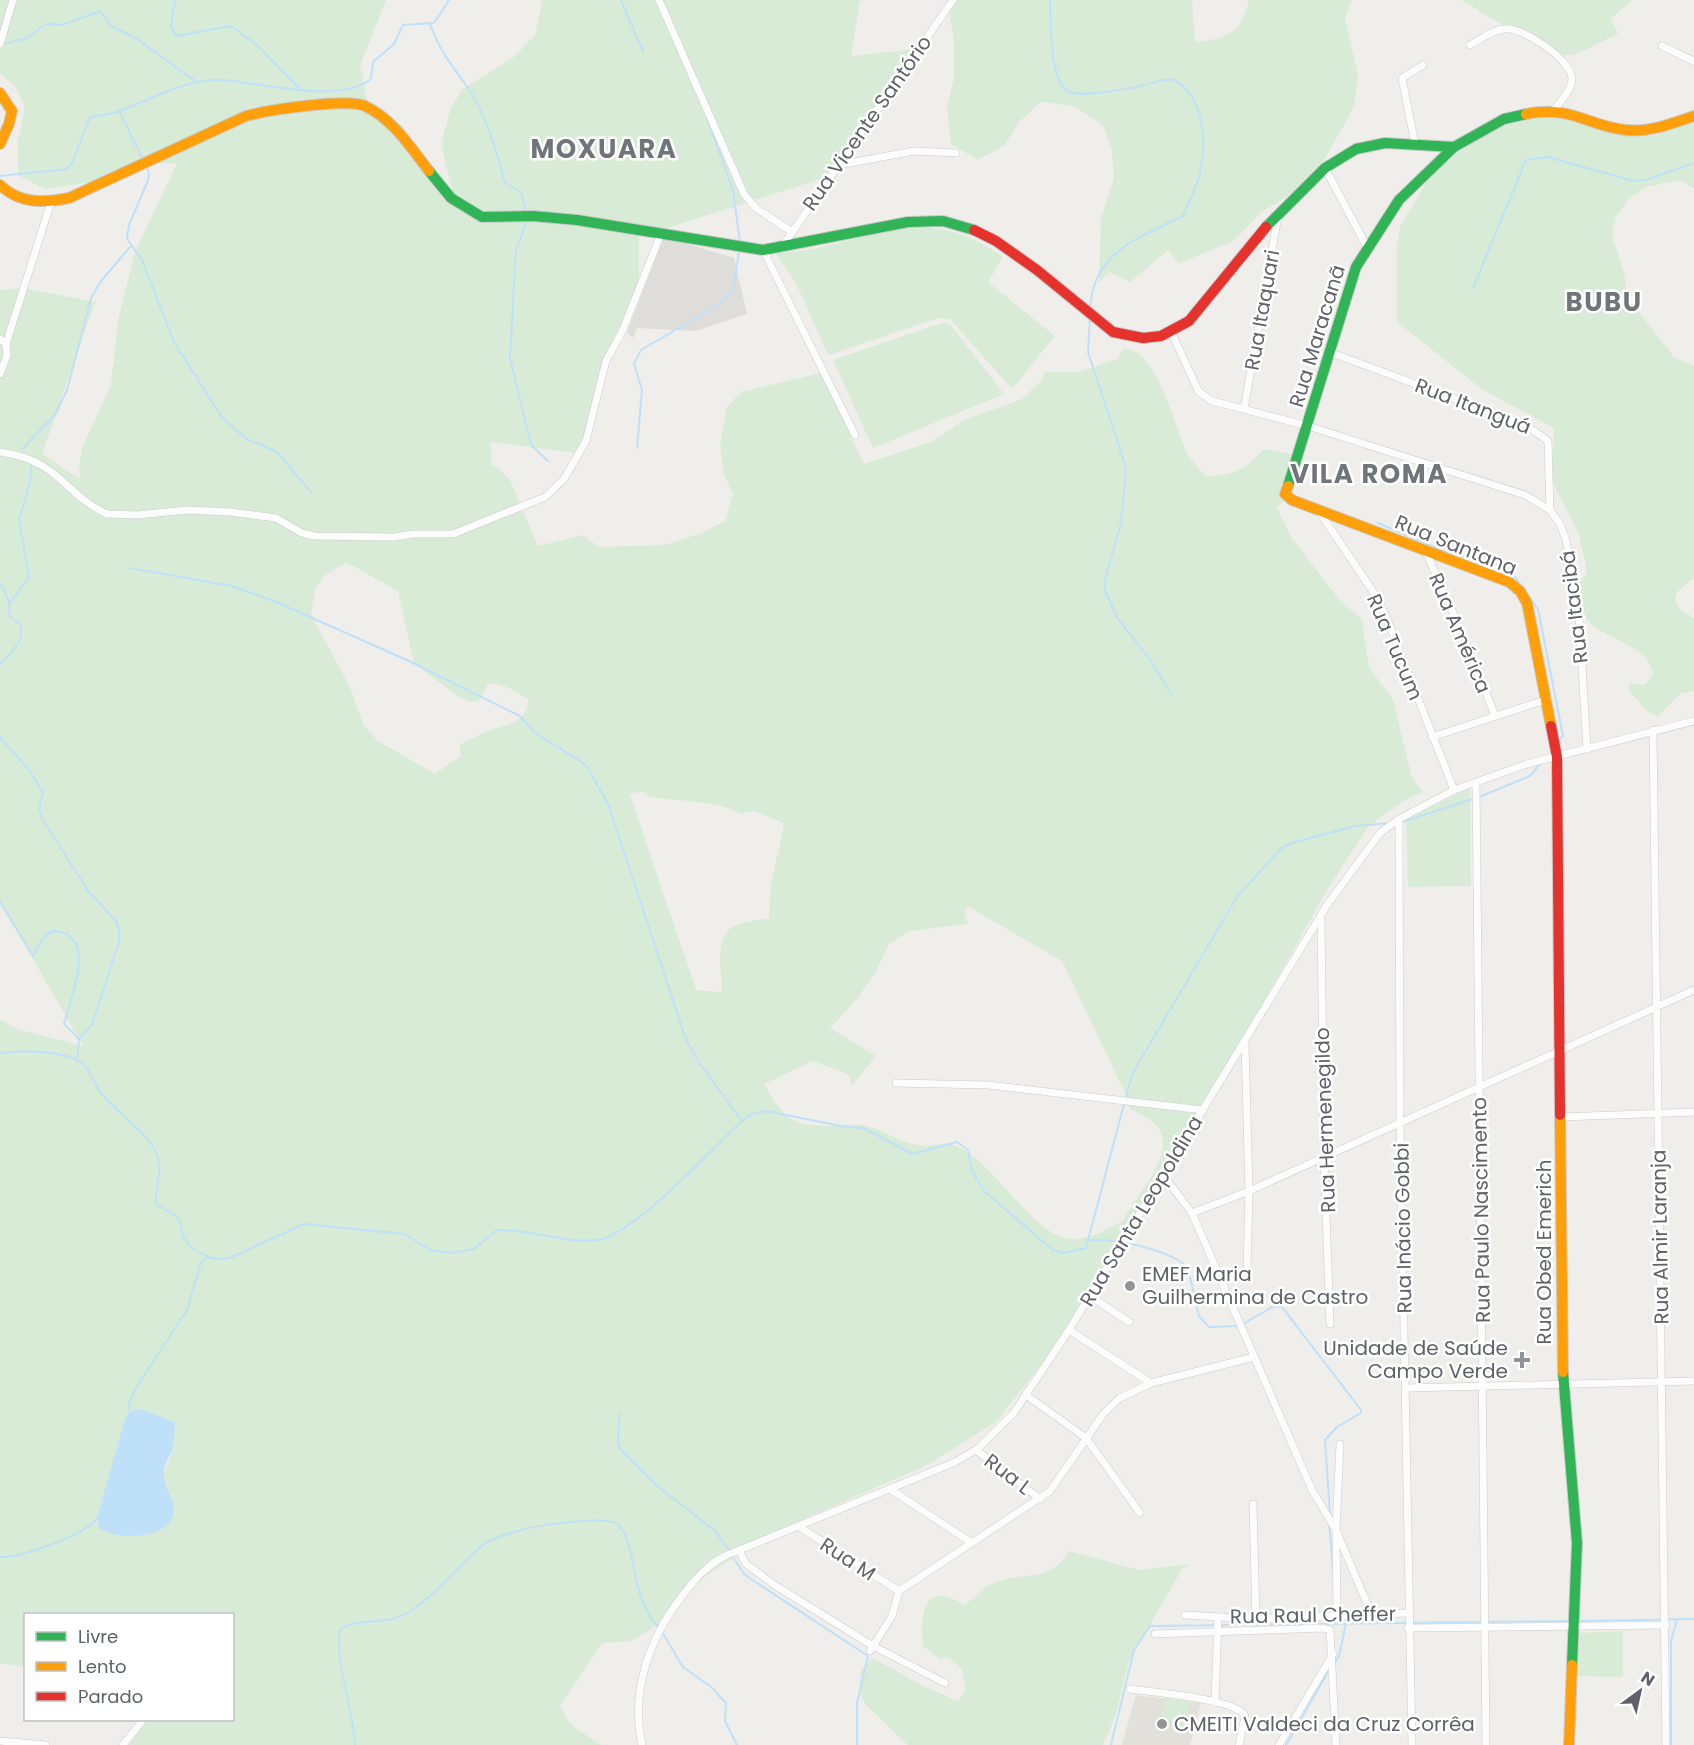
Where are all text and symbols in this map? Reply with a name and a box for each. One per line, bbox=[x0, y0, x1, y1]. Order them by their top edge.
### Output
street label: Rua Vicente Santório bbox=[796, 30, 938, 216]
district label: MOXUARA bbox=[530, 131, 678, 167]
street label: Rua Itaquari bbox=[1238, 248, 1286, 372]
street label: Rua Maracanã bbox=[1282, 261, 1352, 411]
district label: BUBU bbox=[1566, 284, 1642, 320]
street label: Rua Itanguá bbox=[1411, 371, 1535, 441]
district label: VILA ROMA bbox=[1290, 456, 1448, 492]
street label: Rua Santana bbox=[1391, 508, 1521, 582]
street label: Rua Itacibá bbox=[1553, 549, 1595, 665]
street label: Rua América bbox=[1422, 568, 1498, 698]
street label: Rua Tucum bbox=[1360, 590, 1430, 704]
street label: Rua Hermenegildo bbox=[1308, 1027, 1342, 1213]
street label: Rua Paulo Nascimento bbox=[1465, 1097, 1497, 1323]
street label: Rua Santa Leopoldina bbox=[1073, 1110, 1209, 1312]
street label: Rua Inácio Gobbi bbox=[1388, 1142, 1418, 1314]
street label: Rua Almir Laranja bbox=[1644, 1149, 1676, 1325]
street label: Rua Obed Emerich bbox=[1530, 1160, 1558, 1344]
place label: EMEF Maria Guilhermina de Castro bbox=[1142, 1260, 1368, 1311]
marker: EMEF Maria Guilhermina de Castro bbox=[1123, 1279, 1137, 1293]
place label: Unidade de Saúde Campo Verde bbox=[1323, 1334, 1508, 1385]
marker: Unidade de Saúde Campo Verde bbox=[1513, 1351, 1531, 1369]
street label: Rua L bbox=[979, 1447, 1038, 1501]
street label: Rua M bbox=[815, 1531, 881, 1587]
street label: Rua Raul Cheffer bbox=[1230, 1600, 1396, 1630]
legend bbox=[24, 1613, 234, 1721]
text: Livre bbox=[78, 1624, 118, 1649]
text: Lento bbox=[78, 1654, 127, 1679]
north arrow bbox=[1610, 1661, 1670, 1721]
text: N bbox=[1637, 1666, 1659, 1692]
text: Parado bbox=[78, 1684, 143, 1709]
place label: CMEITI Valdeci da Cruz Corrêa bbox=[1174, 1710, 1475, 1738]
marker: CMEITI Valdeci da Cruz Corrêa bbox=[1155, 1717, 1169, 1731]

